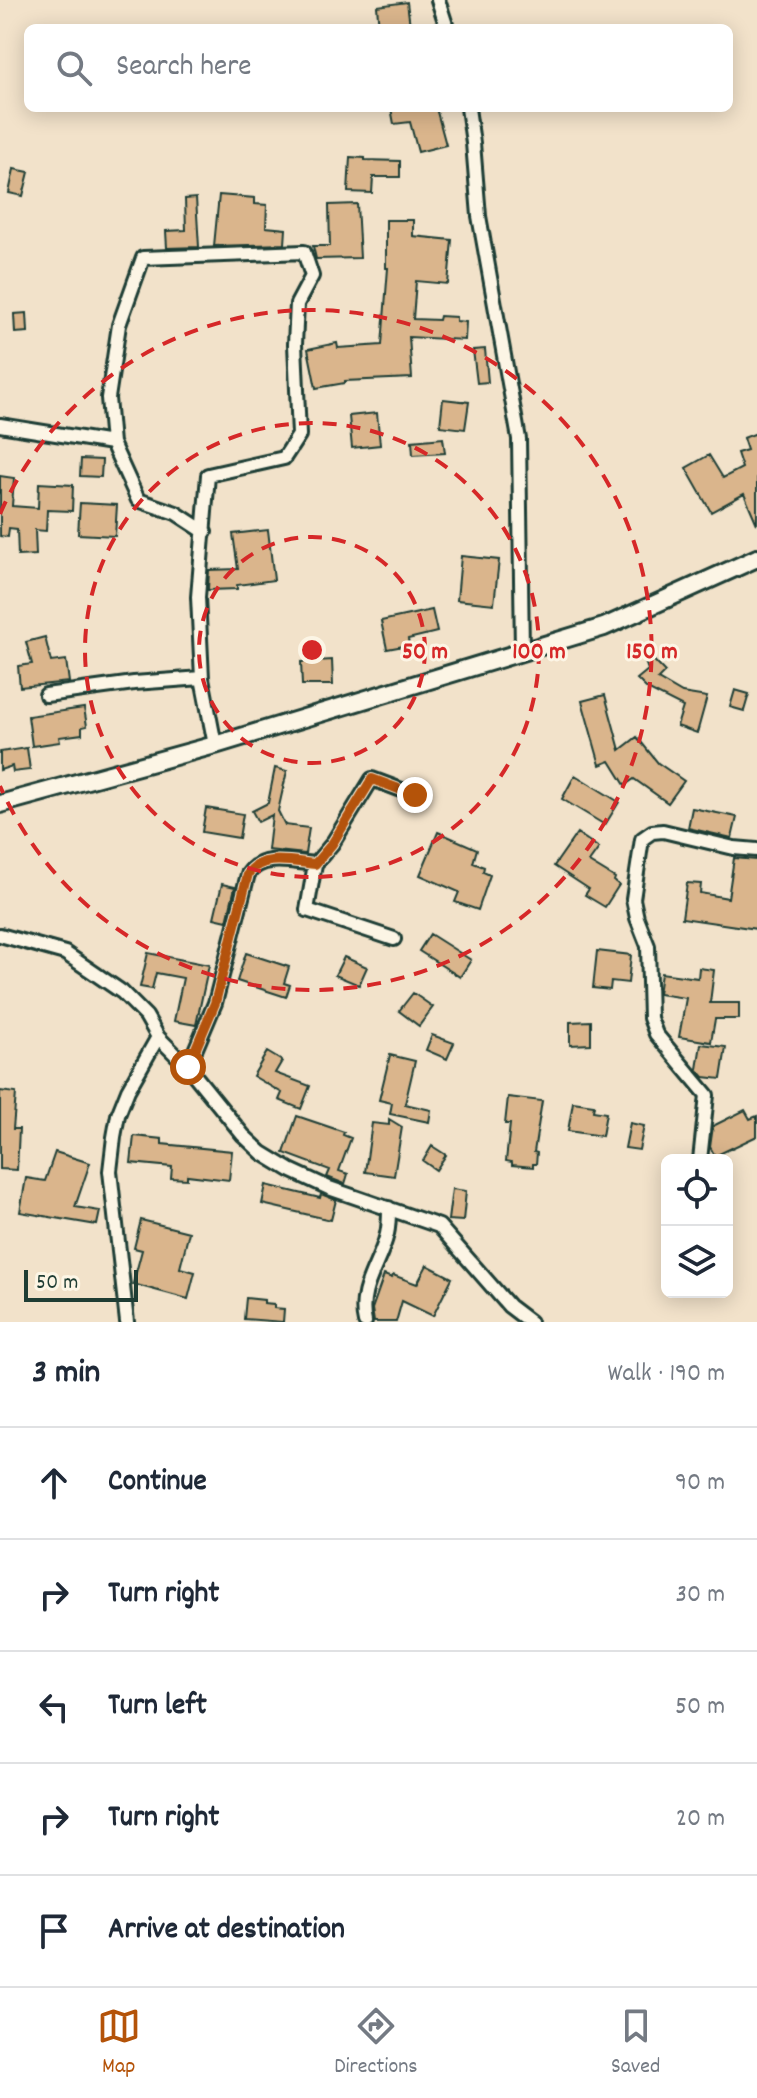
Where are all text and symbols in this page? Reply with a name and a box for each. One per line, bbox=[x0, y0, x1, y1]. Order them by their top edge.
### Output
search box bbox=[24, 24, 733, 112]
icon: search bbox=[52, 46, 96, 90]
text: Search here bbox=[116, 47, 252, 90]
centre of rings bbox=[298, 636, 326, 664]
text: 50 m bbox=[402, 636, 448, 670]
text: 100 m bbox=[512, 636, 566, 670]
text: 150 m bbox=[626, 636, 678, 670]
route end bbox=[397, 777, 433, 813]
route start bbox=[170, 1049, 206, 1085]
map controls bbox=[661, 1154, 733, 1298]
button: locate bbox=[661, 1154, 733, 1226]
button: layers bbox=[661, 1226, 733, 1298]
scale bar bbox=[24, 1266, 138, 1302]
text: 50 m bbox=[36, 1268, 78, 1299]
text: 3 min bbox=[32, 1350, 100, 1399]
text: Walk · 190 m bbox=[608, 1356, 725, 1393]
icon: ahead bbox=[32, 1461, 76, 1505]
text: Continue bbox=[108, 1462, 207, 1505]
text: 90 m bbox=[675, 1465, 725, 1502]
icon: right bbox=[32, 1573, 76, 1617]
text: Turn right bbox=[108, 1574, 219, 1617]
text: 30 m bbox=[675, 1577, 725, 1614]
icon: left bbox=[32, 1685, 76, 1729]
text: Turn left bbox=[108, 1686, 207, 1729]
text: 50 m bbox=[675, 1689, 725, 1726]
icon: right bbox=[32, 1797, 76, 1841]
text: Turn right bbox=[108, 1798, 219, 1841]
text: 20 m bbox=[676, 1801, 725, 1838]
icon: arrive bbox=[32, 1909, 76, 1953]
text: Arrive at destination bbox=[108, 1910, 345, 1953]
tab: Map bbox=[97, 2004, 141, 2083]
tab: Directions bbox=[334, 2004, 418, 2083]
tab: Saved bbox=[611, 2004, 660, 2083]

